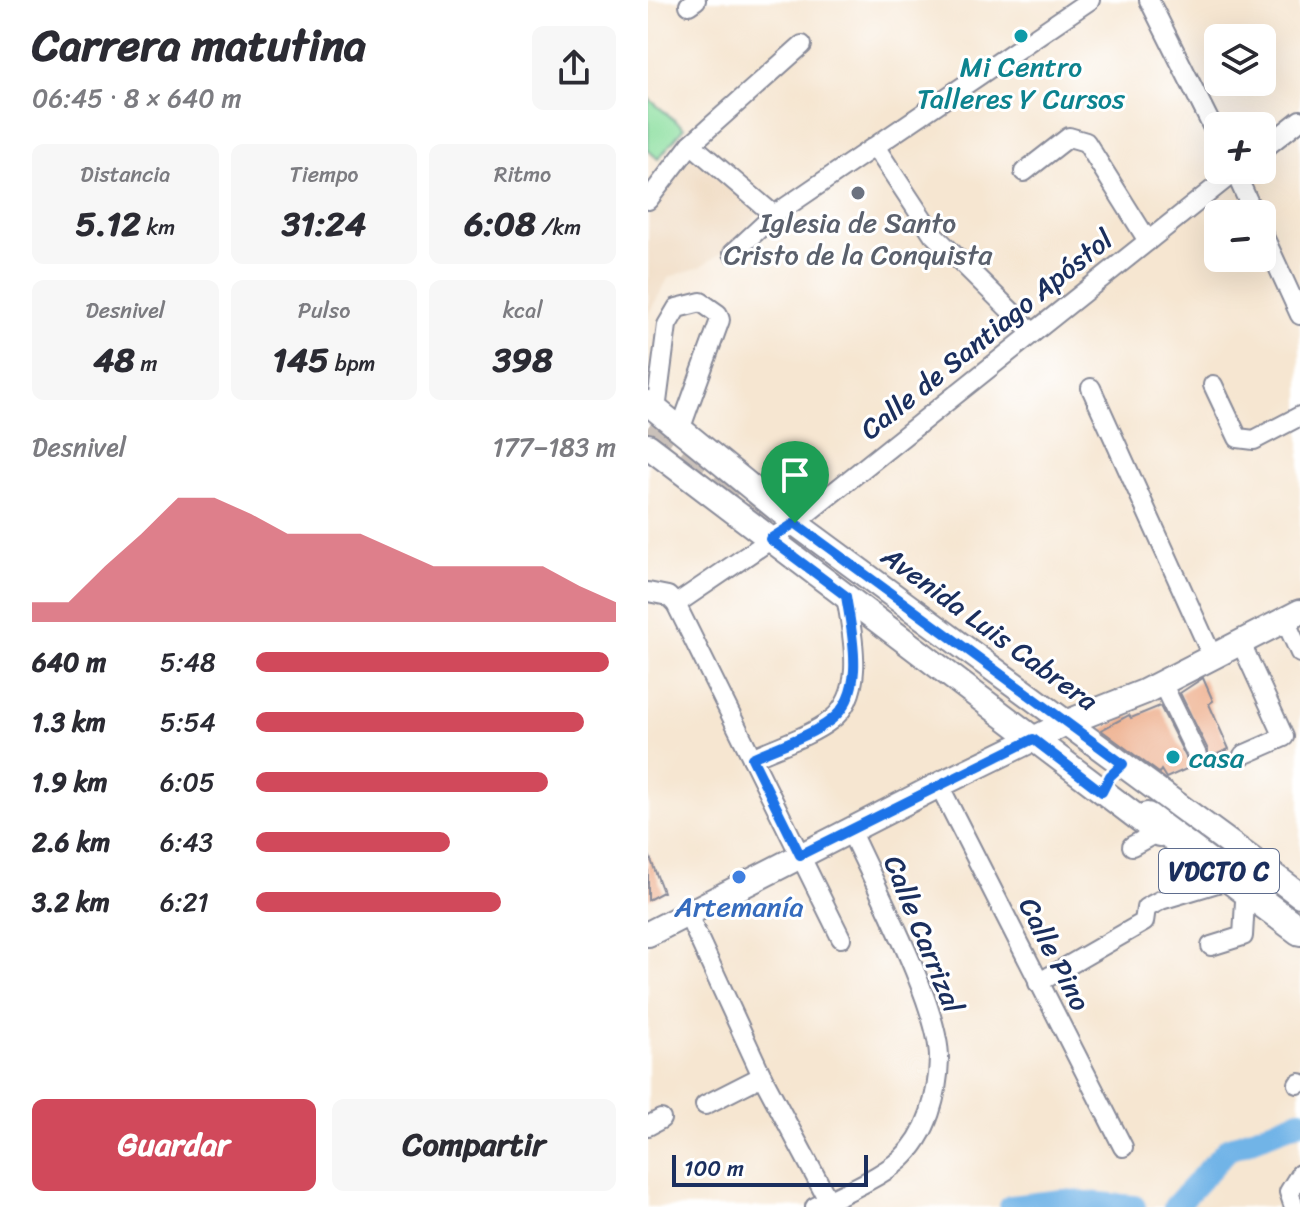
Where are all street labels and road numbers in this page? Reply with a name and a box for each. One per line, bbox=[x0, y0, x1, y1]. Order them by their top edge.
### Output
street label: Calle de Santiago Apóstol bbox=[849, 216, 1125, 452]
street label: Avenida Luis Cabrera bbox=[870, 532, 1109, 725]
street label: Calle Carrizal bbox=[870, 848, 978, 1022]
road number: VDCTO C bbox=[1159, 849, 1279, 893]
street label: Calle Pino bbox=[1005, 888, 1104, 1020]

